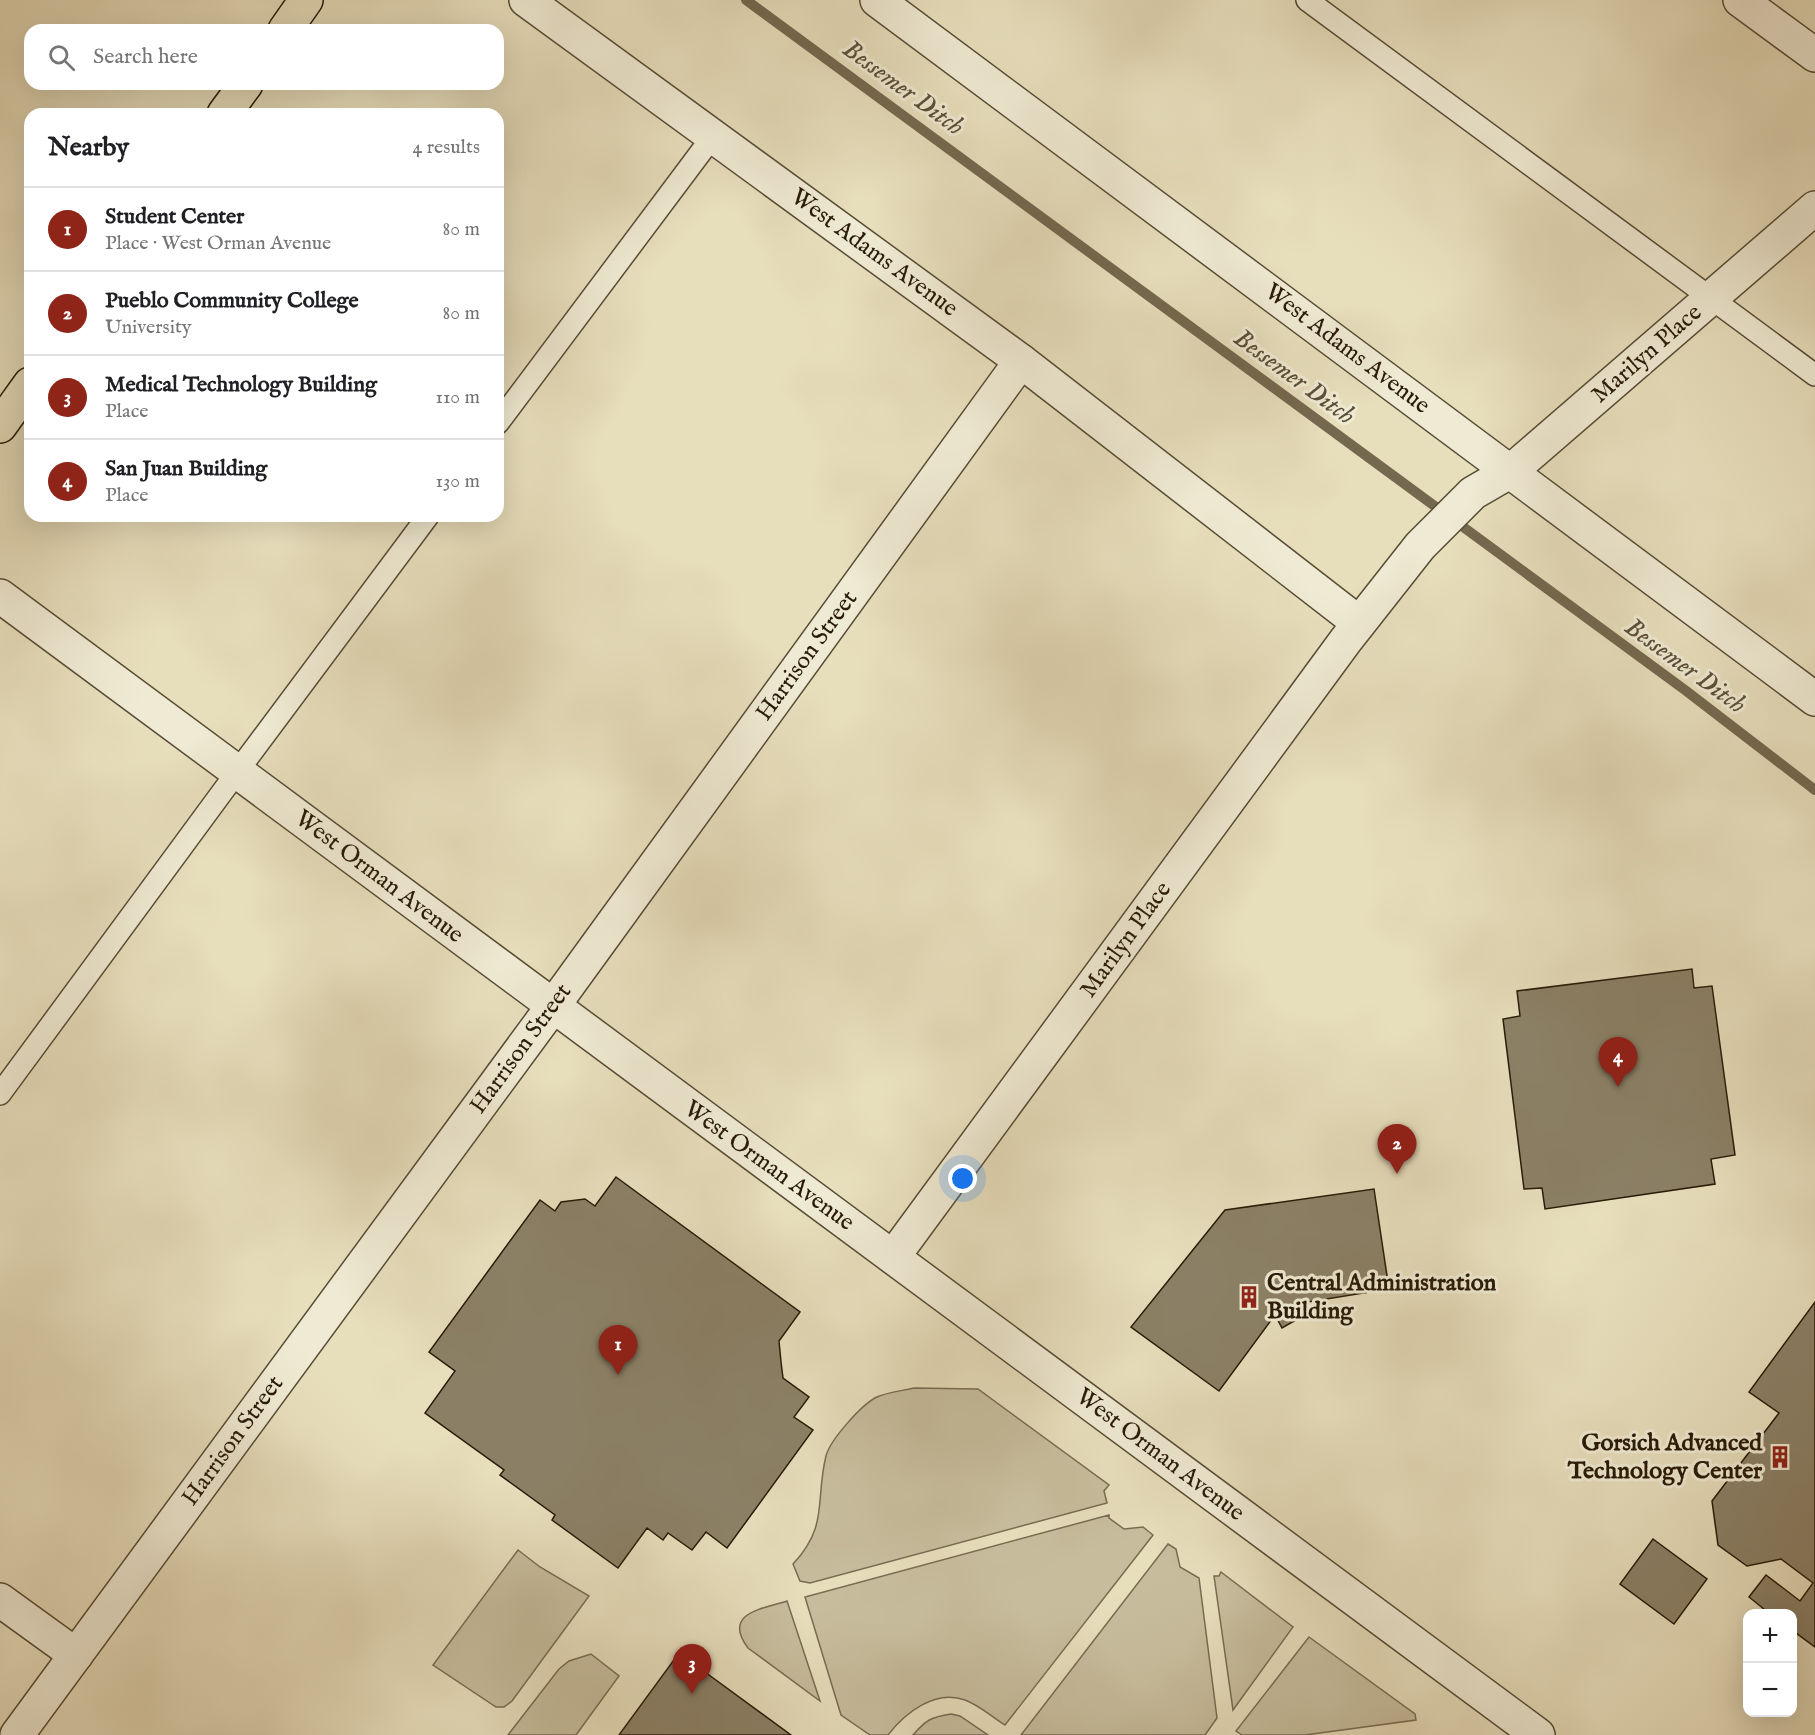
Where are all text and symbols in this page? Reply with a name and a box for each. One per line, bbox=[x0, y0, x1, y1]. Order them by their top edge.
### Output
search box bbox=[24, 24, 504, 90]
water label: Bessemer Ditch bbox=[836, 33, 970, 143]
icon: search bbox=[45, 41, 78, 74]
text: Search here bbox=[93, 43, 198, 71]
text: Nearby bbox=[48, 131, 129, 164]
text: 4 results bbox=[413, 135, 480, 160]
street label: West Adams Avenue bbox=[784, 182, 964, 324]
text: Student Center bbox=[105, 203, 244, 231]
text: 1 bbox=[64, 217, 71, 242]
text: 80 m bbox=[443, 217, 480, 242]
text: Place · West Orman Avenue bbox=[105, 231, 331, 256]
street label: West Adams Avenue bbox=[1258, 277, 1436, 421]
text: Pueblo Community College bbox=[105, 287, 359, 315]
street label: Marilyn Place bbox=[1585, 298, 1709, 410]
text: 2 bbox=[63, 301, 72, 326]
text: 80 m bbox=[443, 301, 480, 326]
text: University bbox=[105, 315, 192, 340]
water label: Bessemer Ditch bbox=[1227, 322, 1361, 432]
text: Medical Technology Building bbox=[105, 371, 377, 399]
text: 3 bbox=[64, 385, 71, 410]
text: 110 m bbox=[436, 385, 480, 410]
text: Place bbox=[105, 399, 148, 424]
text: San Juan Building bbox=[105, 455, 267, 483]
text: 4 bbox=[63, 469, 72, 494]
text: 130 m bbox=[435, 469, 480, 494]
text: Place bbox=[105, 483, 148, 508]
street label: Harrison Street bbox=[749, 585, 865, 727]
water label: Bessemer Ditch bbox=[1618, 611, 1752, 721]
street label: West Orman Avenue bbox=[288, 803, 470, 951]
street label: Marilyn Place bbox=[1073, 876, 1179, 1004]
street label: Harrison Street bbox=[463, 978, 579, 1120]
pin: 4 bbox=[1598, 1038, 1638, 1087]
street label: West Orman Avenue bbox=[678, 1094, 860, 1238]
pin: 2 bbox=[1378, 1124, 1416, 1174]
your location bbox=[948, 1164, 977, 1193]
place label: Central Administration Building bbox=[1267, 1268, 1497, 1327]
building icon: Central Administration Building bbox=[1236, 1284, 1262, 1310]
pin: 1 bbox=[598, 1326, 638, 1375]
street label: Harrison Street bbox=[175, 1370, 291, 1512]
street label: West Orman Avenue bbox=[1069, 1381, 1251, 1529]
place label: Gorsich Advanced Technology Center bbox=[1567, 1428, 1763, 1487]
building icon: Gorsich Advanced Technology Center bbox=[1767, 1444, 1793, 1470]
map controls bbox=[1743, 1609, 1797, 1717]
button: + bbox=[1743, 1609, 1797, 1663]
pin: 3 bbox=[672, 1644, 712, 1694]
button: − bbox=[1743, 1663, 1797, 1717]

